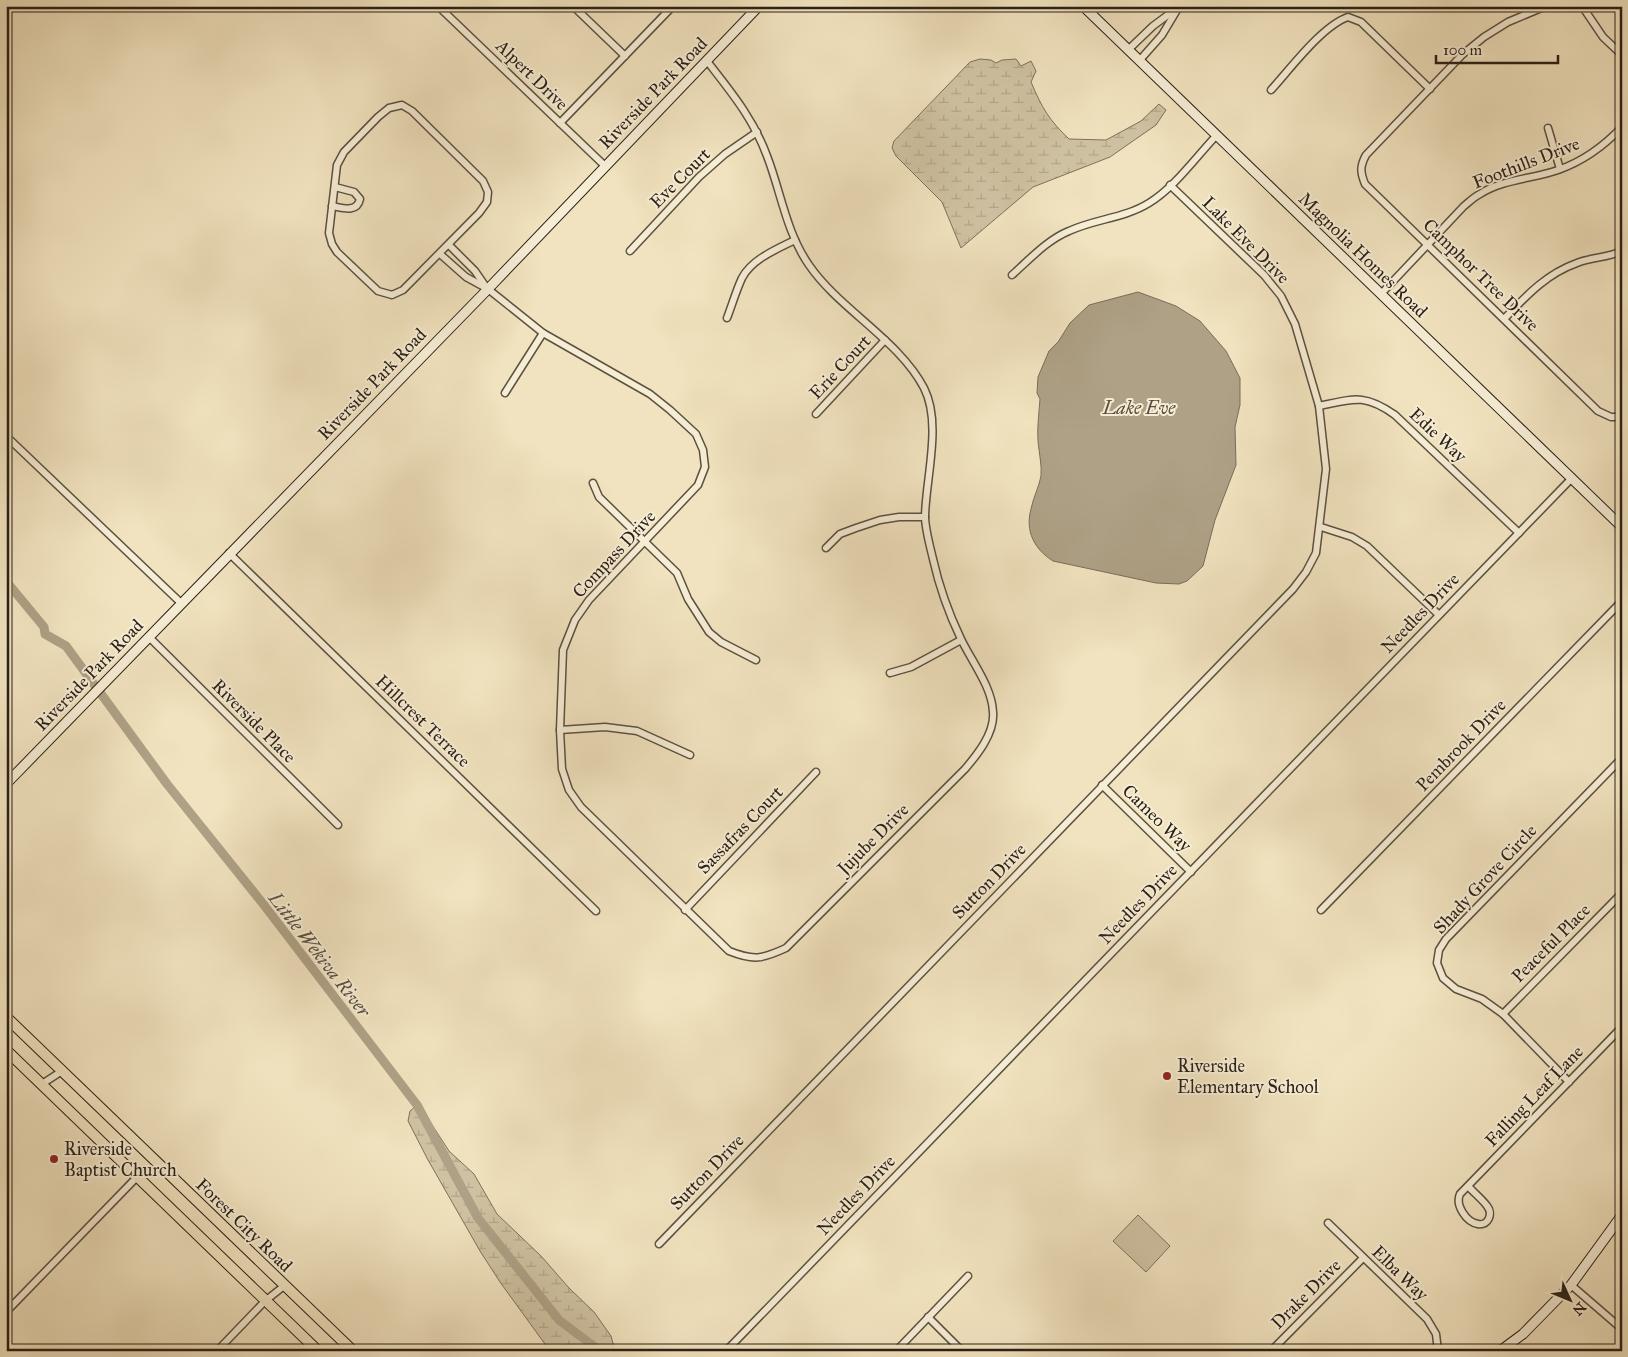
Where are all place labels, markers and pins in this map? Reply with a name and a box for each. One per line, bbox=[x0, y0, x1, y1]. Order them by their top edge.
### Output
place label: Riverside Elementary School bbox=[1177, 1055, 1319, 1098]
marker: Riverside Elementary School bbox=[1161, 1070, 1173, 1082]
place label: Riverside Baptist Church bbox=[64, 1138, 177, 1181]
marker: Riverside Baptist Church bbox=[48, 1153, 60, 1165]

